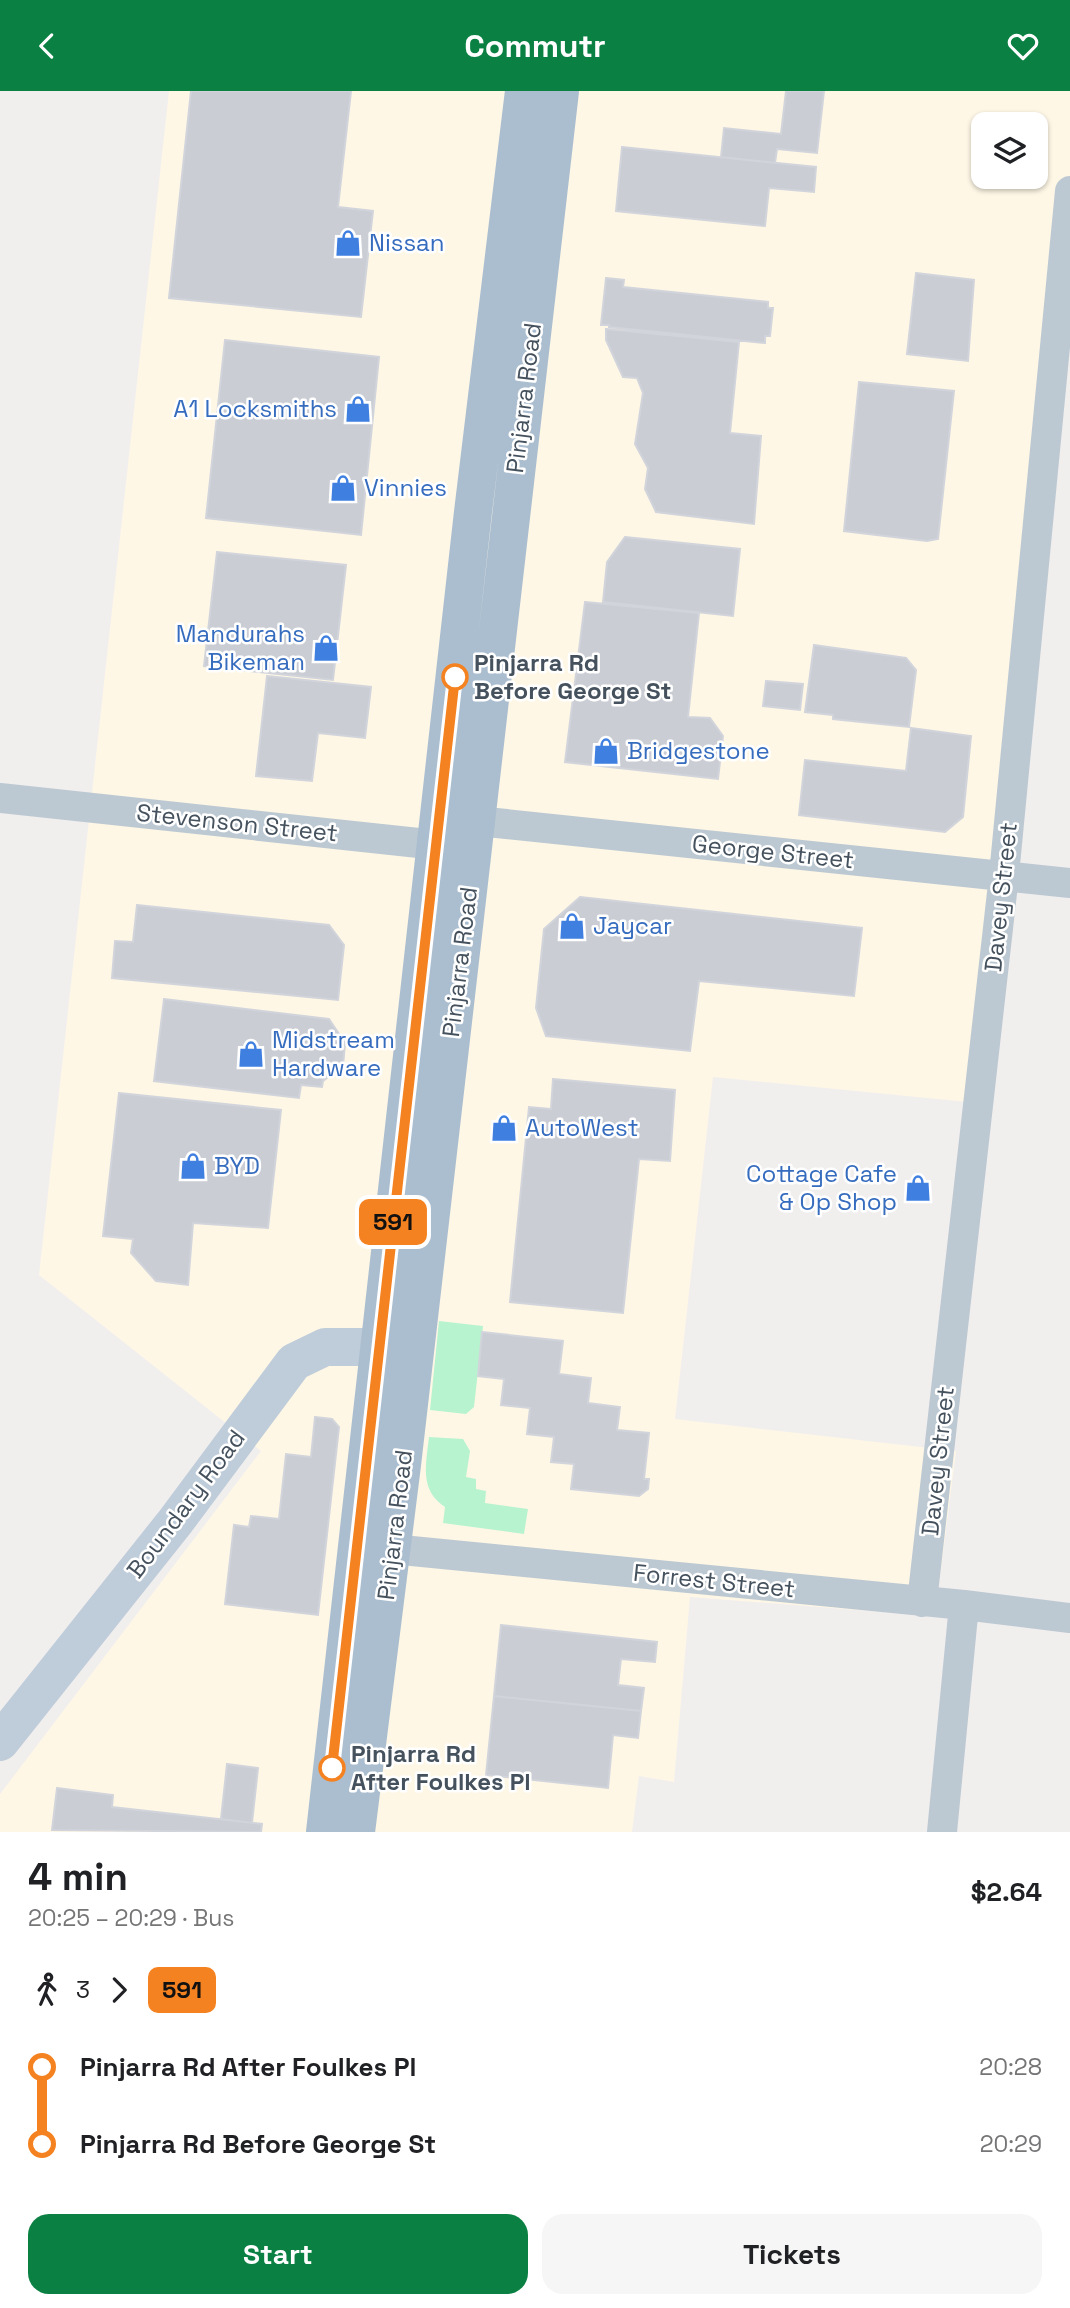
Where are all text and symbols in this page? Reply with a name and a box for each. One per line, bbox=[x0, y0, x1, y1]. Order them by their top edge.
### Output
text: Commutr bbox=[464, 26, 606, 66]
icon: back bbox=[28, 27, 66, 65]
icon: heart bbox=[1004, 27, 1042, 65]
map controls bbox=[971, 112, 1048, 189]
button: layers bbox=[971, 112, 1048, 189]
place label: Nissan bbox=[369, 227, 445, 258]
shop icon: Nissan bbox=[333, 228, 363, 258]
street label: Pinjarra Road bbox=[499, 321, 548, 475]
place label: A1 Locksmiths bbox=[173, 393, 337, 424]
shop icon: A1 Locksmiths bbox=[343, 394, 373, 424]
place label: Vinnies bbox=[364, 472, 447, 503]
shop icon: Vinnies bbox=[328, 473, 358, 503]
place label: Mandurahs Bikeman bbox=[176, 618, 305, 677]
shop icon: Mandurahs Bikeman bbox=[311, 633, 341, 663]
place label: Pinjarra Rd Before George St bbox=[474, 647, 671, 706]
marker: Pinjarra Rd Before George St bbox=[442, 664, 468, 690]
place label: Bridgestone bbox=[627, 735, 770, 766]
shop icon: Bridgestone bbox=[591, 736, 621, 766]
street label: Stevenson Street bbox=[135, 797, 339, 848]
street label: Davey Street bbox=[977, 821, 1024, 973]
street label: George Street bbox=[691, 828, 856, 875]
street label: Pinjarra Road bbox=[435, 885, 484, 1039]
place label: Jaycar bbox=[593, 910, 672, 941]
shop icon: Jaycar bbox=[557, 911, 587, 941]
place label: Midstream Hardware bbox=[272, 1024, 395, 1083]
shop icon: Midstream Hardware bbox=[236, 1039, 266, 1069]
place label: AutoWest bbox=[525, 1112, 639, 1143]
shop icon: AutoWest bbox=[489, 1113, 519, 1143]
place label: BYD bbox=[214, 1150, 260, 1181]
shop icon: BYD bbox=[178, 1151, 208, 1181]
place label: Cottage Cafe & Op Shop bbox=[746, 1158, 897, 1217]
shop icon: Cottage Cafe & Op Shop bbox=[903, 1173, 933, 1203]
line badge: 591 bbox=[353, 1199, 433, 1245]
text: 591 bbox=[373, 1206, 413, 1237]
street label: Davey Street bbox=[914, 1385, 961, 1537]
street label: Boundary Road bbox=[120, 1423, 252, 1584]
street label: Pinjarra Road bbox=[370, 1448, 419, 1602]
street label: Forrest Street bbox=[632, 1557, 796, 1604]
place label: Pinjarra Rd After Foulkes Pl bbox=[351, 1738, 531, 1797]
marker: Pinjarra Rd After Foulkes Pl bbox=[319, 1755, 345, 1781]
text: 4 min bbox=[28, 1853, 128, 1901]
text: $2.64 bbox=[971, 1875, 1042, 1909]
text: 20:25 – 20:29 · Bus bbox=[28, 1903, 234, 1933]
icon: walk bbox=[28, 1971, 66, 2009]
icon: forward bbox=[100, 1971, 138, 2009]
text: 591 bbox=[162, 1974, 202, 2005]
text: 3 bbox=[76, 1975, 90, 2005]
text: Pinjarra Rd After Foulkes Pl bbox=[80, 2050, 416, 2084]
text: 20:28 bbox=[979, 2052, 1042, 2082]
text: Pinjarra Rd Before George St bbox=[80, 2127, 436, 2161]
text: 20:29 bbox=[980, 2129, 1042, 2159]
button: Start bbox=[28, 2214, 528, 2294]
button: Tickets bbox=[542, 2214, 1042, 2294]

